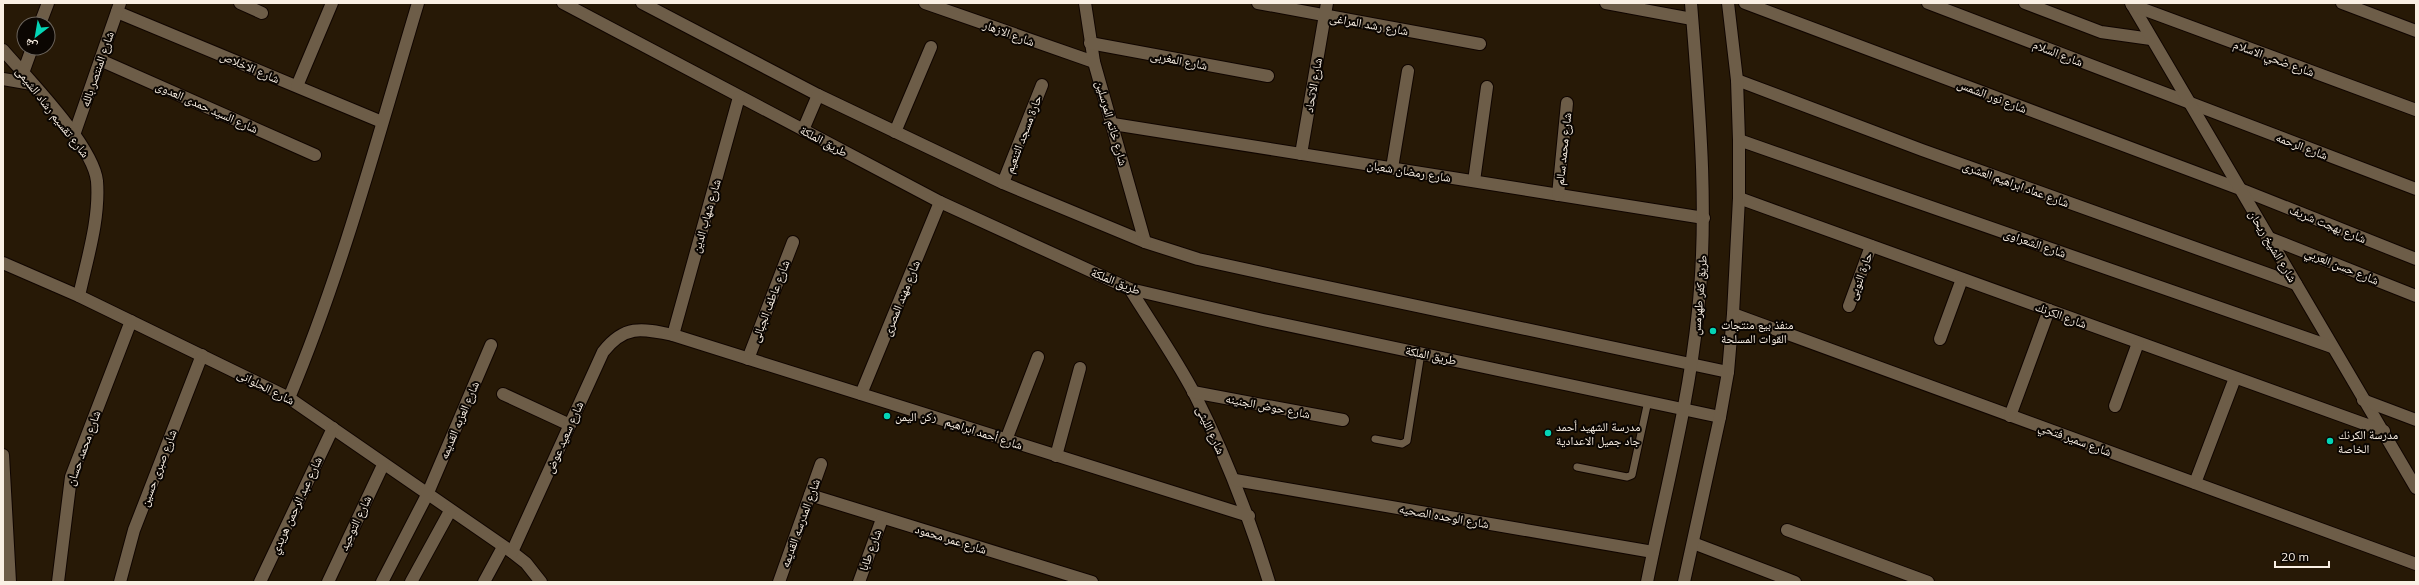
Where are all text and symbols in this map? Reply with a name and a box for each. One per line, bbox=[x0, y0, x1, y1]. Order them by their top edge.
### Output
street label: شارع رشد المراغى bbox=[1328, 10, 1410, 39]
north arrow bbox=[16, 16, 56, 56]
street label: شارع الازهار bbox=[980, 16, 1037, 50]
street label: شارع المنتصر بالله bbox=[77, 29, 118, 109]
text: ش bbox=[22, 35, 40, 54]
street label: شارع ضحي الاسلام bbox=[2230, 36, 2317, 82]
street label: شارع السلام bbox=[2030, 37, 2085, 70]
street label: شارع المغربى bbox=[1149, 47, 1209, 74]
street label: شارع الاخلاص bbox=[218, 48, 282, 87]
street label: شارع الاتحاد bbox=[1301, 56, 1326, 114]
street label: شارع تقسيم رشاد الشيمى bbox=[12, 64, 93, 161]
street label: شارع نور الشمس bbox=[1955, 76, 2029, 117]
street label: شارع السيد حمدى العدوى bbox=[153, 78, 261, 137]
street label: شارع خاتم المرسلين bbox=[1092, 79, 1131, 168]
street label: حارة مسجد التنعيم bbox=[1001, 92, 1046, 176]
street label: شارع محمد سالم bbox=[1552, 112, 1575, 186]
street label: طريق الملكة bbox=[797, 122, 851, 160]
street label: شارع الرحمه bbox=[2274, 129, 2330, 164]
street label: شارع رمضان شعبان bbox=[1366, 157, 1452, 186]
street label: شارع عماد ابراهيم العشرى bbox=[1960, 158, 2071, 211]
street label: شارع شهاب الدين bbox=[688, 177, 725, 255]
street label: شارع بهجت شريف bbox=[2287, 202, 2369, 247]
street label: شارع الشيخ ريحان bbox=[2245, 207, 2300, 285]
street label: شارع الشعراوى bbox=[2001, 225, 2068, 262]
street label: شارع حسن العربي bbox=[2302, 244, 2381, 291]
street label: حارة النوبى bbox=[1845, 250, 1876, 302]
street label: طريق كفر طهرمس bbox=[1688, 254, 1710, 336]
street label: شارع عاطف الجبالى bbox=[747, 258, 793, 344]
street label: شارع مهند المصرى bbox=[879, 258, 924, 338]
street label: طريق الملكة bbox=[1089, 264, 1143, 298]
street label: شارع الكرنك bbox=[2033, 299, 2089, 332]
place label: منفذ بيع منتجات القوات المسلحة bbox=[1721, 317, 1794, 346]
marker: منفذ بيع منتجات القوات المسلحة bbox=[1708, 326, 1718, 336]
street label: طريق الملكة bbox=[1404, 342, 1458, 368]
street label: شارع الحلوانى bbox=[234, 366, 297, 409]
street label: شارع العزبه القديمه bbox=[436, 379, 483, 462]
street label: شارع حوض الجنينه bbox=[1224, 390, 1312, 423]
street label: شارع سعيد عوض bbox=[542, 399, 587, 476]
street label: شارع الليثى bbox=[1192, 404, 1229, 457]
street label: شارع محمد حسان bbox=[62, 408, 105, 488]
place label: ركن اليمن bbox=[895, 409, 937, 424]
marker: ركن اليمن bbox=[882, 411, 892, 421]
street label: شارع أحمد ابراهيم bbox=[943, 413, 1025, 454]
place label: مدرسة الشهيد أحمد جاد جميل الاعدادية bbox=[1556, 419, 1640, 448]
street label: شارع سمير فتحي bbox=[2035, 419, 2114, 462]
street label: شارع صبرى حسين bbox=[136, 427, 181, 509]
place label: مدرسة الكرنك الخاصة bbox=[2338, 427, 2398, 456]
marker: مدرسة الشهيد أحمد جاد جميل الاعدادية bbox=[1543, 428, 1553, 438]
marker: مدرسة الكرنك الخاصة bbox=[2325, 436, 2335, 446]
street label: شارع عبد الرحمن هريدي bbox=[267, 454, 328, 557]
street label: شارع المدرسه القديمه bbox=[777, 477, 824, 570]
street label: شارع التوحيد bbox=[336, 493, 375, 553]
street label: شارع الوحده الصحيه bbox=[1398, 501, 1490, 532]
street label: شارع عمر محمود bbox=[913, 521, 989, 558]
street label: شارع طابا bbox=[856, 527, 885, 573]
scale bar bbox=[2275, 543, 2329, 569]
text: 20 m bbox=[2281, 549, 2309, 564]

